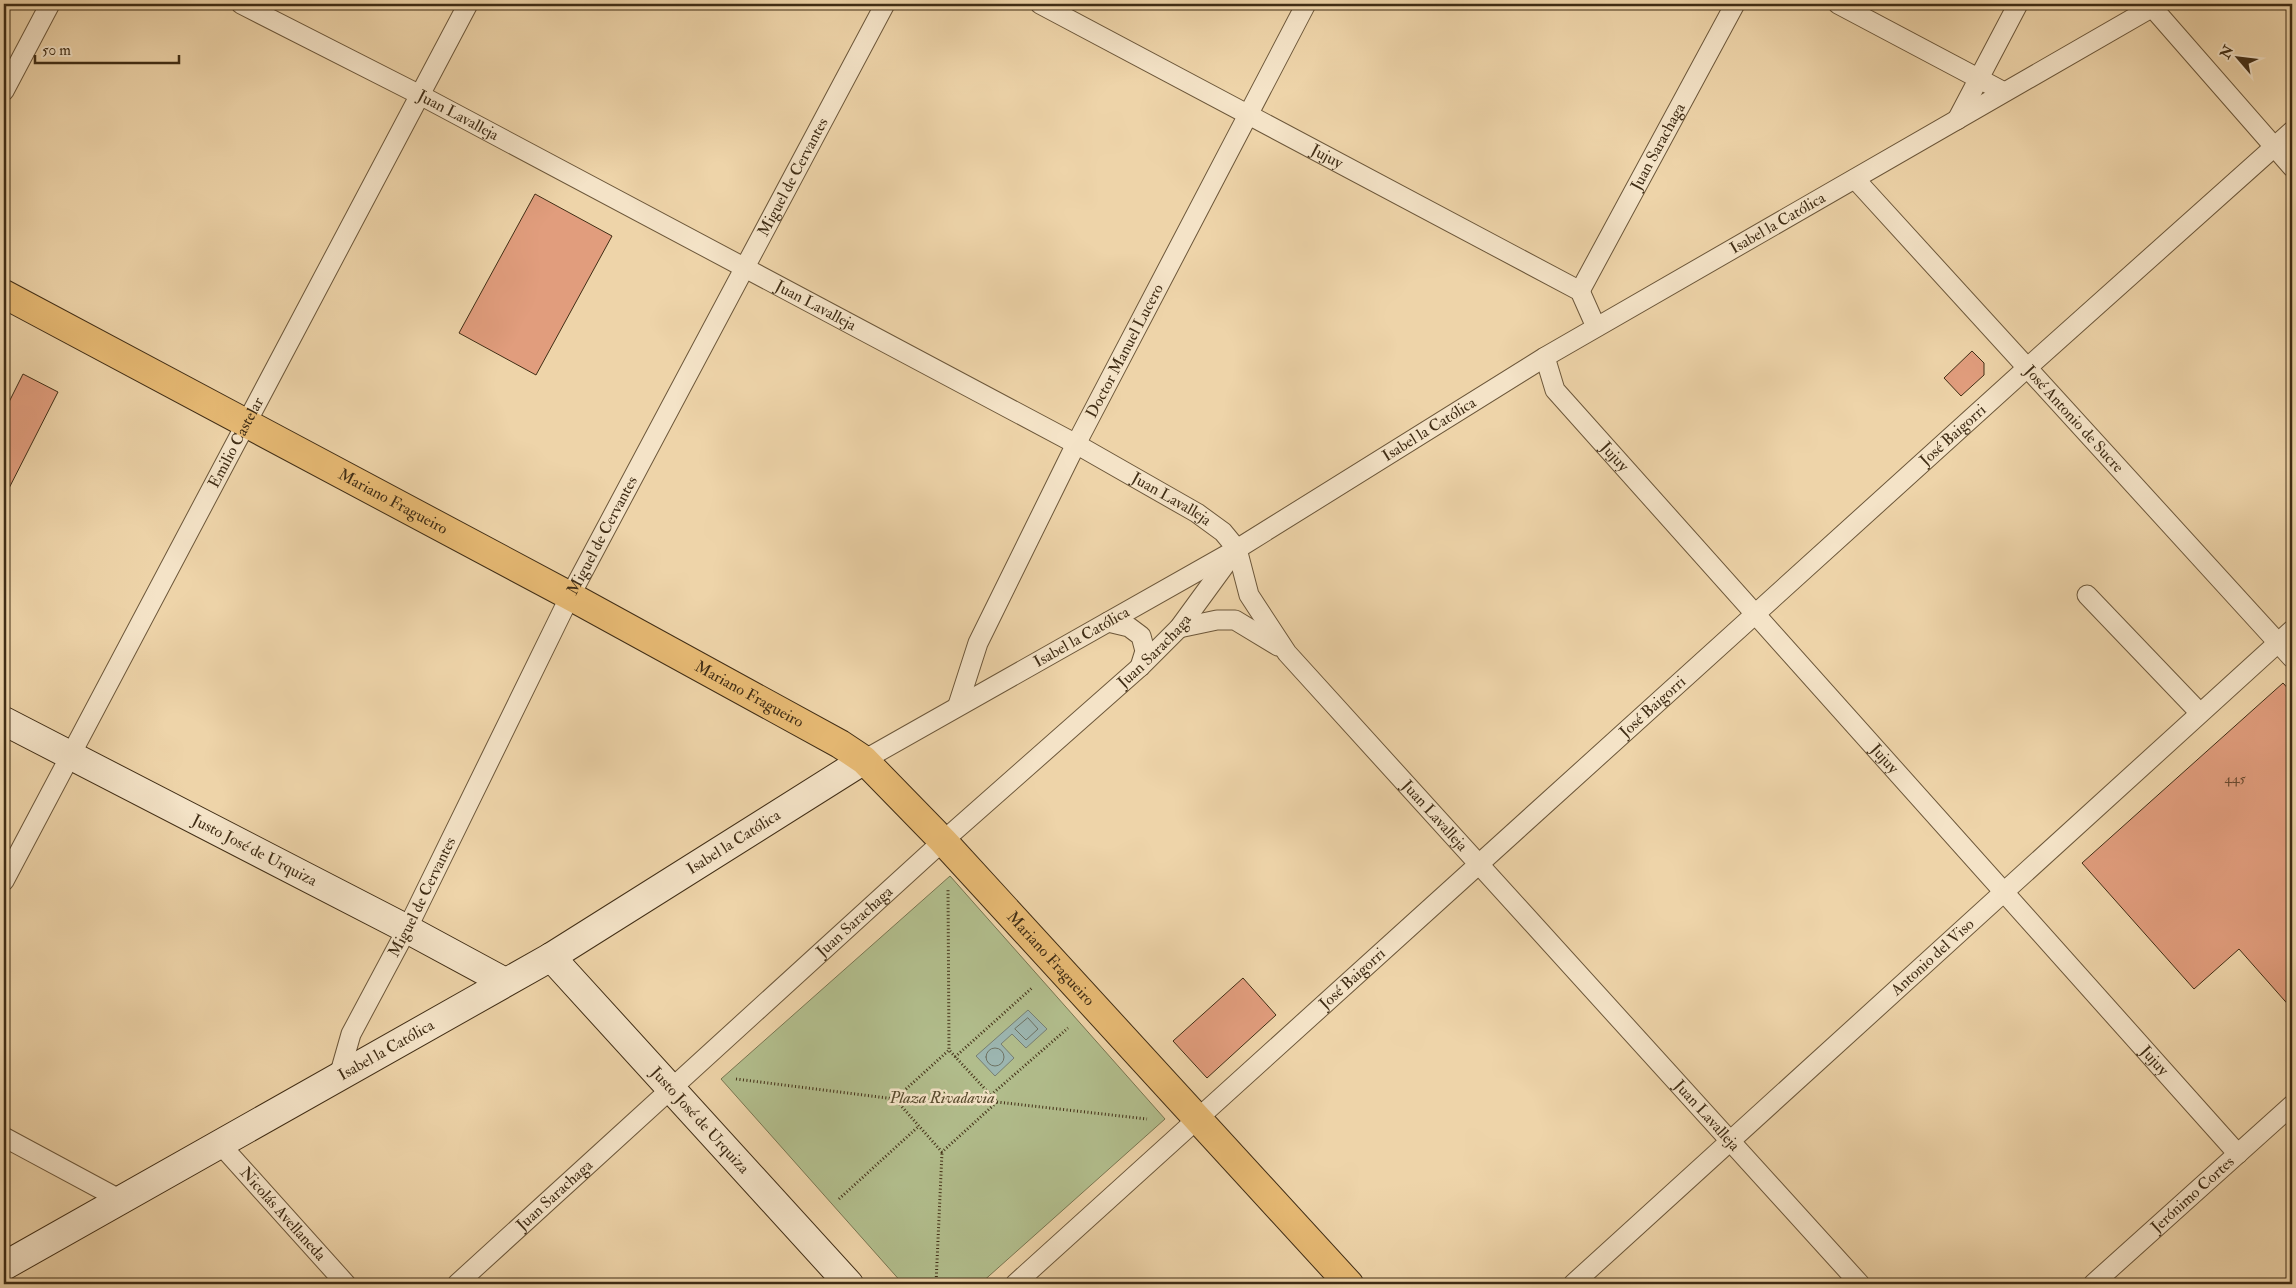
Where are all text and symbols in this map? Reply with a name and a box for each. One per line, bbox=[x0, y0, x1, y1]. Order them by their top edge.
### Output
scale bar bbox=[35, 32, 179, 64]
north arrow bbox=[2214, 32, 2264, 82]
text: 50 m bbox=[42, 41, 71, 60]
text: N bbox=[2216, 42, 2238, 63]
street label: Juan Lavalleja bbox=[413, 85, 503, 145]
street label: Juan Sarachaga bbox=[1626, 99, 1690, 195]
street label: Miguel de Cervantes bbox=[753, 114, 833, 240]
street label: Jujuy bbox=[1306, 139, 1347, 174]
street label: Isabel la Católica bbox=[1726, 187, 1829, 258]
street label: Juan Lavalleja bbox=[770, 275, 860, 335]
street label: Doctor Manuel Lucero bbox=[1081, 280, 1168, 421]
street label: José Antonio de Sucre bbox=[2019, 361, 2128, 477]
street label: Isabel la Católica bbox=[1379, 392, 1480, 466]
street label: Emilio Castelar bbox=[204, 394, 268, 491]
street label: José Baigorri bbox=[1915, 400, 1990, 472]
street label: Jujuy bbox=[1595, 437, 1634, 477]
street label: Mariano Fragueiro bbox=[335, 464, 451, 539]
street label: Juan Lavalleja bbox=[1127, 467, 1216, 530]
street label: Miguel de Cervantes bbox=[562, 473, 642, 598]
street label: Isabel la Católica bbox=[1030, 602, 1133, 672]
street label: Juan Sarachaga bbox=[1113, 610, 1196, 694]
street label: Mariano Fragueiro bbox=[691, 656, 807, 732]
street label: José Baigorri bbox=[1615, 672, 1690, 743]
street label: Jujuy bbox=[1865, 739, 1904, 779]
house number: 445 bbox=[2224, 770, 2246, 787]
street label: Juan Lavalleja bbox=[1396, 775, 1472, 856]
street label: Isabel la Católica bbox=[683, 805, 785, 879]
street label: Justo José de Urquiza bbox=[187, 809, 321, 891]
street label: Miguel de Cervantes bbox=[384, 834, 460, 961]
street label: Juan Sarachaga bbox=[811, 881, 897, 963]
street label: Mariano Fragueiro bbox=[1003, 907, 1099, 1010]
street label: Antonio del Viso bbox=[1886, 914, 1978, 1001]
street label: José Baigorri bbox=[1314, 944, 1390, 1015]
street label: Isabel la Católica bbox=[335, 1015, 438, 1085]
street label: Jujuy bbox=[2134, 1041, 2174, 1080]
street label: Justo José de Urquiza bbox=[645, 1062, 754, 1178]
street label: Juan Lavalleja bbox=[1668, 1075, 1745, 1156]
park label: Plaza Rivadavia bbox=[888, 1088, 995, 1108]
street label: Jerónimo Cortes bbox=[2146, 1152, 2238, 1238]
street label: Juan Sarachaga bbox=[511, 1155, 597, 1236]
street label: Nicolás Avellaneda bbox=[236, 1163, 331, 1265]

